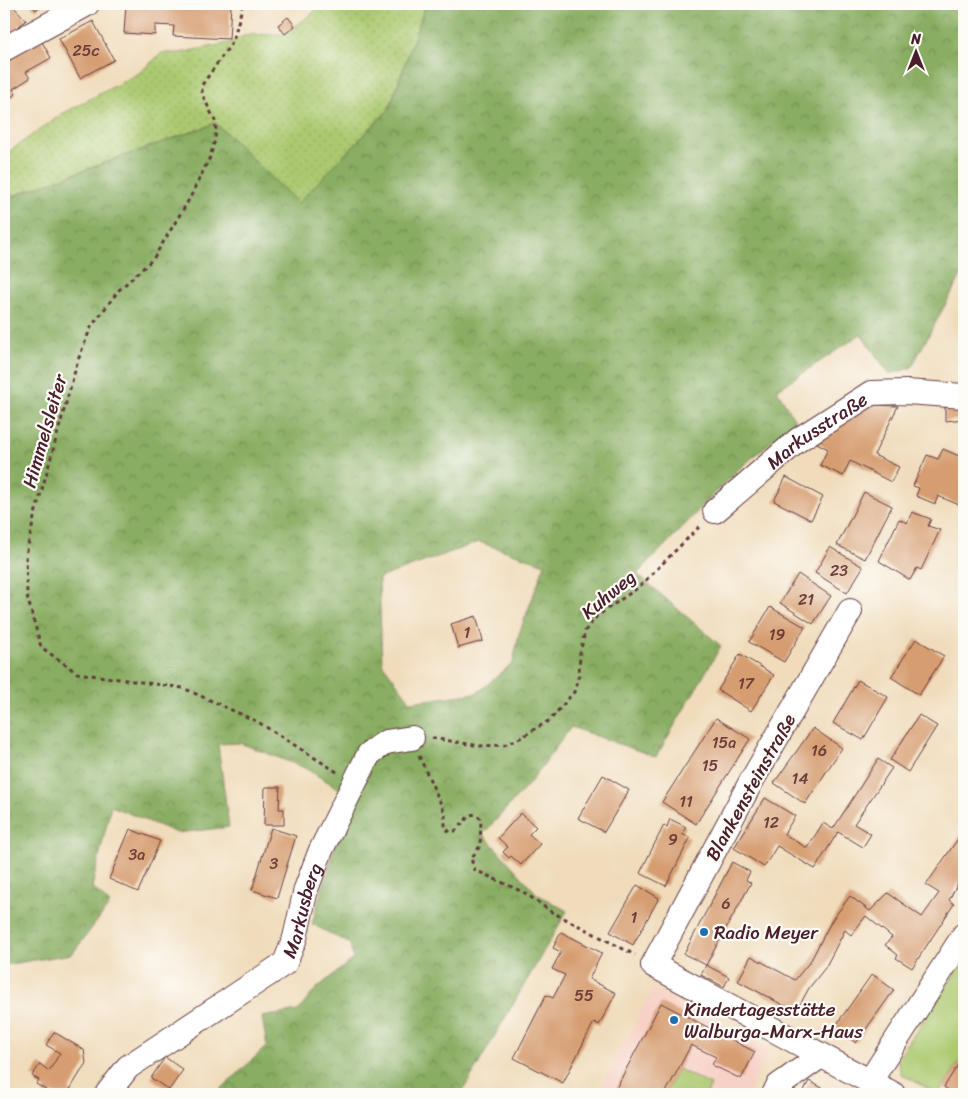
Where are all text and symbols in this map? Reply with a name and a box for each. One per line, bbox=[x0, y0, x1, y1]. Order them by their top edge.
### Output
text: N bbox=[910, 27, 921, 52]
north arrow bbox=[890, 28, 940, 78]
house number: 25c bbox=[73, 36, 100, 65]
street label: Himmelsleiter bbox=[13, 369, 77, 492]
street label: Markusstraße bbox=[758, 383, 875, 478]
house number: 23 bbox=[830, 556, 848, 585]
street label: Kuhweg bbox=[573, 561, 644, 628]
house number: 21 bbox=[798, 585, 814, 614]
house number: 1 bbox=[464, 618, 471, 647]
house number: 19 bbox=[769, 620, 786, 649]
house number: 17 bbox=[738, 669, 755, 698]
street label: Blankensteinstraße bbox=[696, 707, 805, 867]
house number: 15a bbox=[712, 728, 736, 757]
house number: 16 bbox=[811, 736, 827, 765]
house number: 15 bbox=[702, 751, 719, 780]
house number: 14 bbox=[792, 764, 808, 793]
house number: 11 bbox=[679, 787, 693, 816]
house number: 12 bbox=[763, 808, 779, 837]
house number: 9 bbox=[668, 825, 678, 854]
house number: 3a bbox=[129, 840, 145, 869]
house number: 3 bbox=[270, 849, 279, 878]
street label: Markusberg bbox=[273, 858, 332, 963]
house number: 6 bbox=[721, 889, 731, 918]
house number: 1 bbox=[631, 903, 638, 932]
place label: Radio Meyer bbox=[714, 916, 819, 949]
marker: Radio Meyer bbox=[698, 926, 710, 938]
house number: 55 bbox=[574, 981, 594, 1010]
place label: Kindertagesstätte Walburga-Marx-Haus bbox=[684, 993, 863, 1048]
marker: Kindertagesstätte Walburga-Marx-Haus bbox=[668, 1014, 680, 1026]

